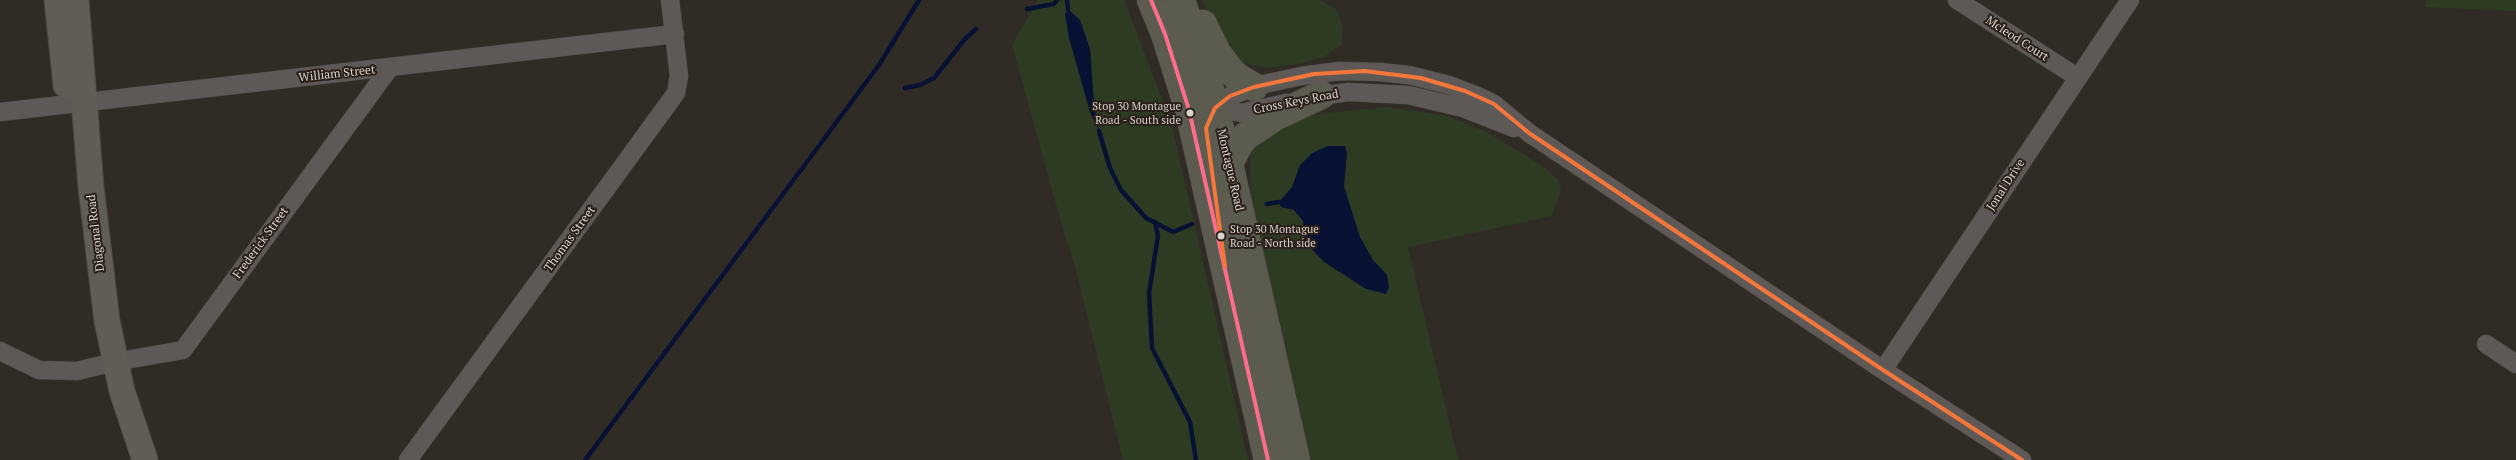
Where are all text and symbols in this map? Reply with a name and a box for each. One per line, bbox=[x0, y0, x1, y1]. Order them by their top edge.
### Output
street label: Mcleod Court bbox=[1983, 13, 2051, 65]
street label: William Street bbox=[298, 63, 376, 85]
street label: Cross Keys Road bbox=[1252, 87, 1340, 117]
place label: Stop 30 Montague Road - South side bbox=[1092, 100, 1181, 126]
marker: Stop 30 Montague Road - South side bbox=[1185, 108, 1195, 118]
street label: Montague Road bbox=[1214, 128, 1246, 212]
street label: Jonal Drive bbox=[1984, 156, 2028, 214]
street label: Diagonal Road bbox=[84, 194, 108, 272]
street label: Thomas Street bbox=[541, 203, 599, 275]
street label: Frederick Street bbox=[230, 204, 292, 282]
place label: Stop 30 Montague Road - North side bbox=[1230, 223, 1319, 249]
marker: Stop 30 Montague Road - North side bbox=[1216, 231, 1226, 241]

